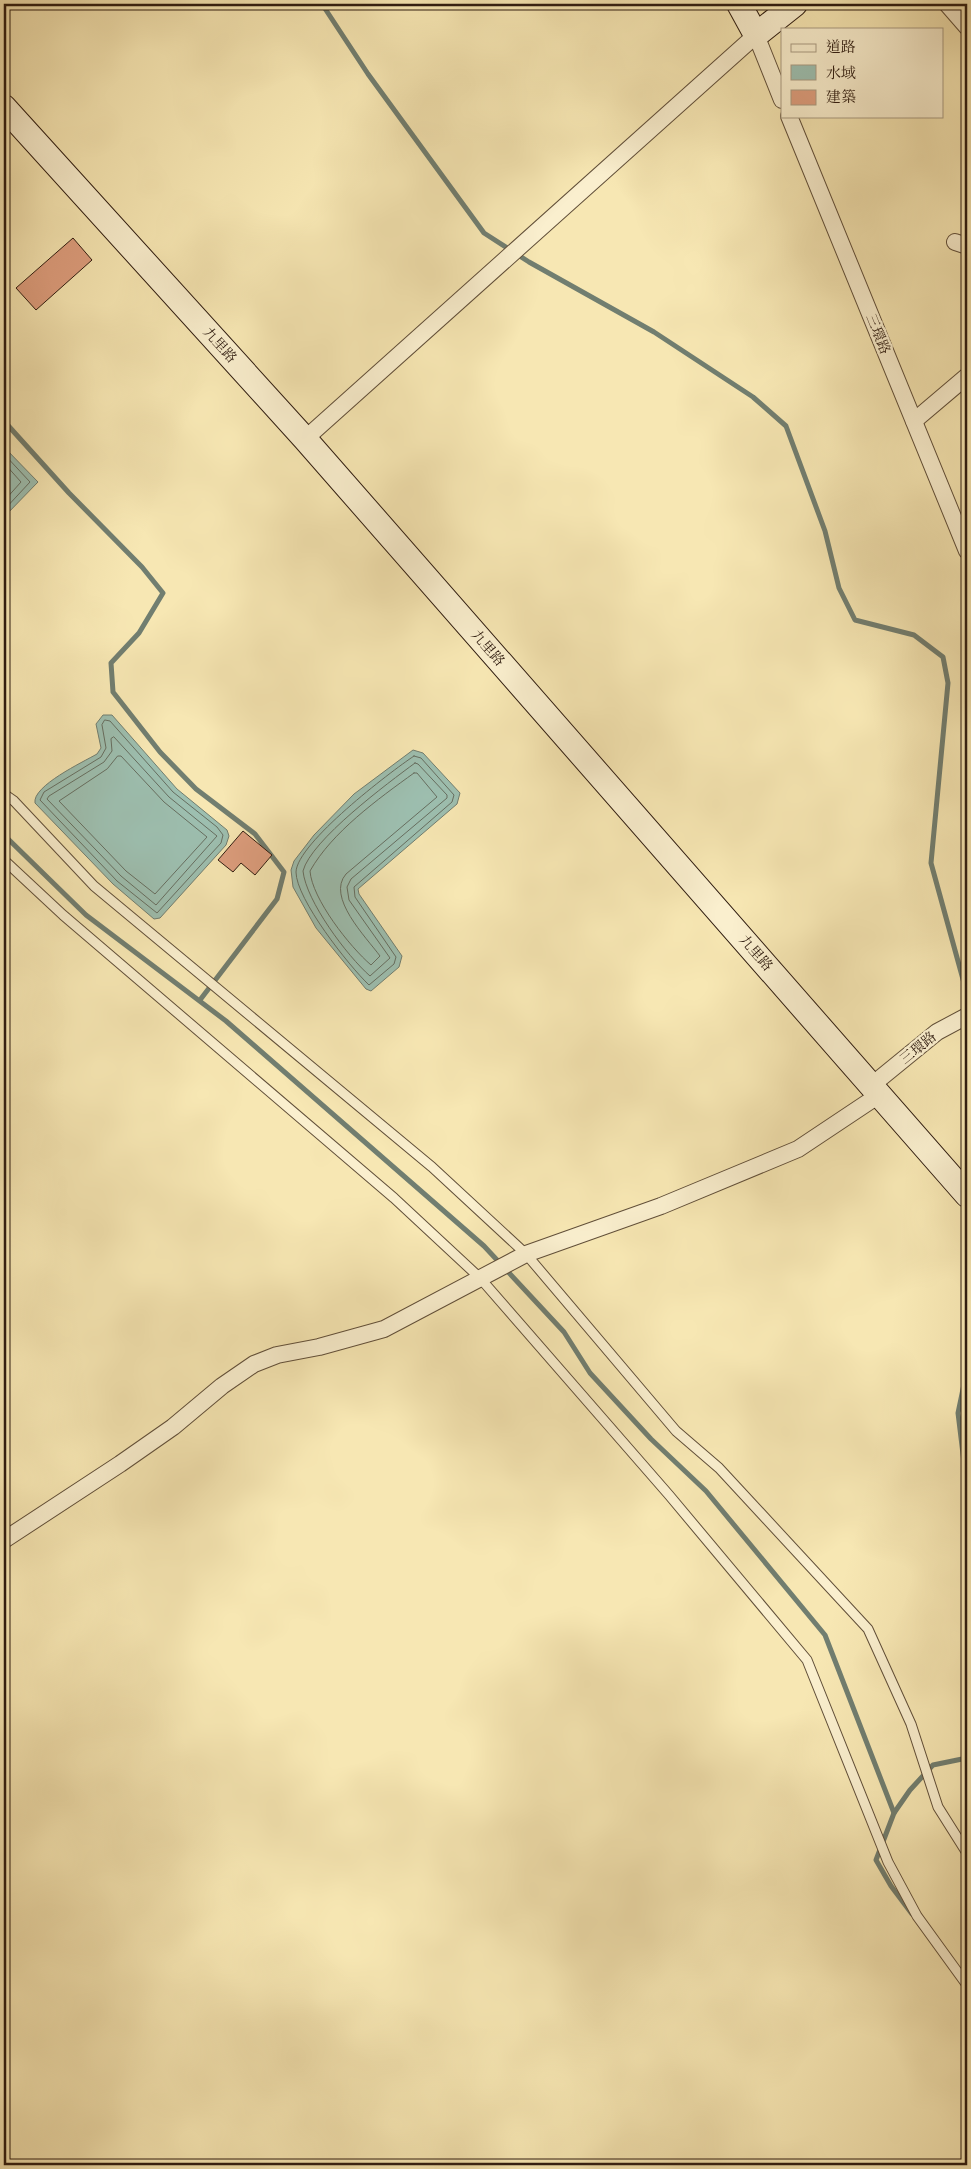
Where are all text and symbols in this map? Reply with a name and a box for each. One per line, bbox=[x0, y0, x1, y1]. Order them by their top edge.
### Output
legend bbox=[781, 28, 944, 118]
text: 道路 bbox=[826, 38, 856, 56]
text: 水域 bbox=[826, 64, 856, 82]
text: 建築 bbox=[826, 88, 856, 106]
street label: 三環路 bbox=[862, 311, 894, 357]
street label: 九里路 bbox=[200, 324, 240, 366]
street label: 九里路 bbox=[468, 627, 508, 669]
street label: 九里路 bbox=[736, 932, 776, 974]
street label: 三環路 bbox=[896, 1028, 940, 1068]

